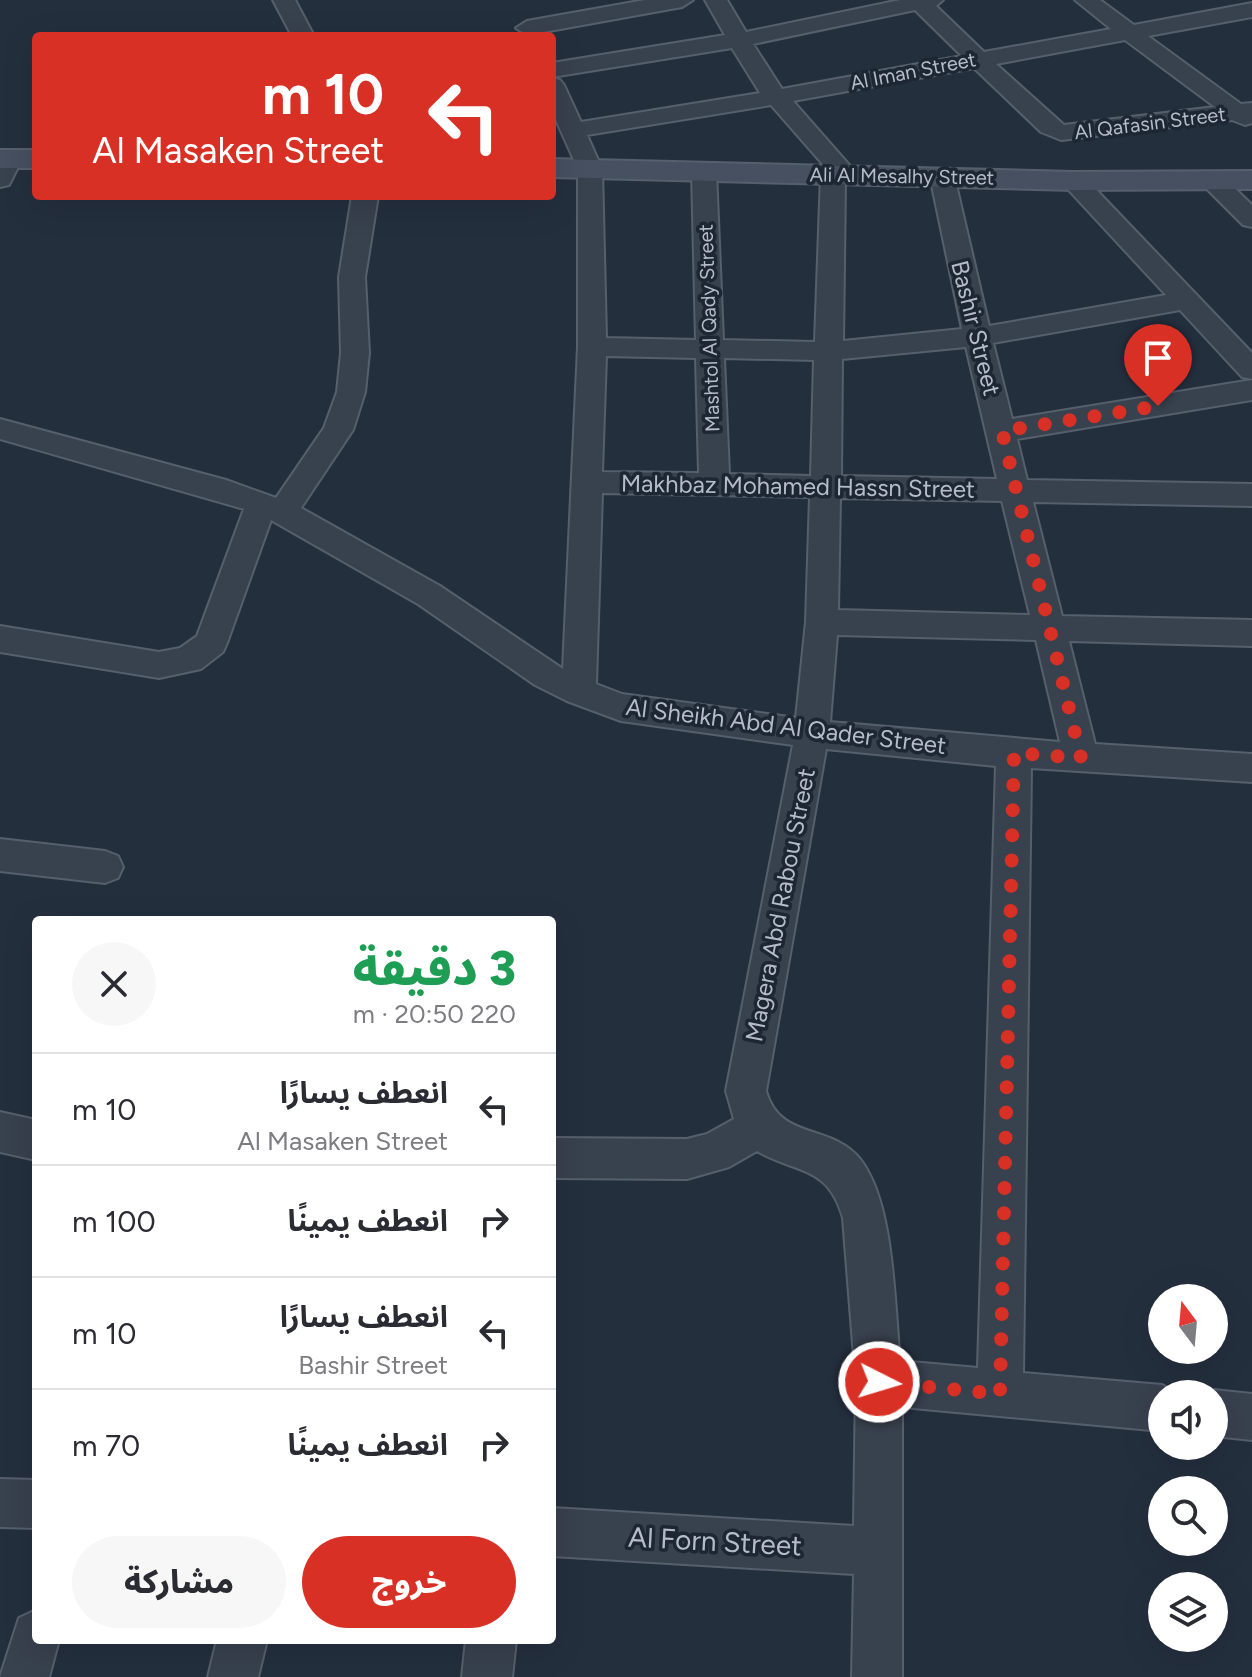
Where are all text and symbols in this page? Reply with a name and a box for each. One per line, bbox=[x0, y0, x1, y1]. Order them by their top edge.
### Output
street label: Al Iman Street bbox=[848, 47, 978, 95]
text: 10 m bbox=[262, 61, 384, 128]
icon: left bbox=[412, 64, 516, 168]
street label: Al Qafasin Street bbox=[1073, 102, 1227, 144]
text: Al Masaken Street bbox=[92, 129, 384, 172]
street label: Ali Al Mesalhy Street bbox=[809, 162, 995, 190]
street label: Mashtol Al Qady Street bbox=[693, 224, 725, 432]
street label: Bashir Street bbox=[945, 257, 1007, 399]
pin bbox=[1124, 324, 1192, 406]
icon: arrive bbox=[1136, 336, 1180, 380]
street label: Makhbaz Mohamed Hassn Street bbox=[621, 468, 975, 504]
street label: Al Sheikh Abd Al Qader Street bbox=[624, 692, 948, 760]
street label: Magera Abd Rabou Street bbox=[739, 766, 821, 1044]
text: 3 دقيقة bbox=[353, 939, 516, 997]
button: close bbox=[72, 942, 156, 1026]
text: 220 m · 20:50 bbox=[353, 998, 516, 1030]
text: انعطف يسارًا bbox=[280, 1074, 448, 1111]
icon: left bbox=[472, 1087, 516, 1131]
text: 10 m bbox=[72, 1091, 137, 1128]
text: Al Masaken Street bbox=[237, 1125, 448, 1157]
icon: right bbox=[472, 1199, 516, 1243]
text: انعطف يمينًا bbox=[287, 1202, 448, 1239]
text: 100 m bbox=[72, 1203, 156, 1240]
north arrow bbox=[1148, 1284, 1228, 1364]
map controls bbox=[1148, 1284, 1228, 1652]
text: انعطف يسارًا bbox=[280, 1298, 448, 1335]
icon: left bbox=[472, 1311, 516, 1355]
text: 10 m bbox=[72, 1315, 137, 1352]
position arrow bbox=[837, 1340, 921, 1424]
text: Bashir Street bbox=[298, 1349, 448, 1381]
button: sound bbox=[1148, 1380, 1228, 1460]
icon: right bbox=[472, 1423, 516, 1467]
text: انعطف يمينًا bbox=[287, 1426, 448, 1463]
text: 70 m bbox=[72, 1427, 140, 1464]
button: search bbox=[1148, 1476, 1228, 1556]
street label: Al Forn Street bbox=[627, 1519, 803, 1563]
button: مشاركة bbox=[72, 1536, 286, 1628]
button: خروج bbox=[302, 1536, 516, 1628]
button: layers bbox=[1148, 1572, 1228, 1652]

